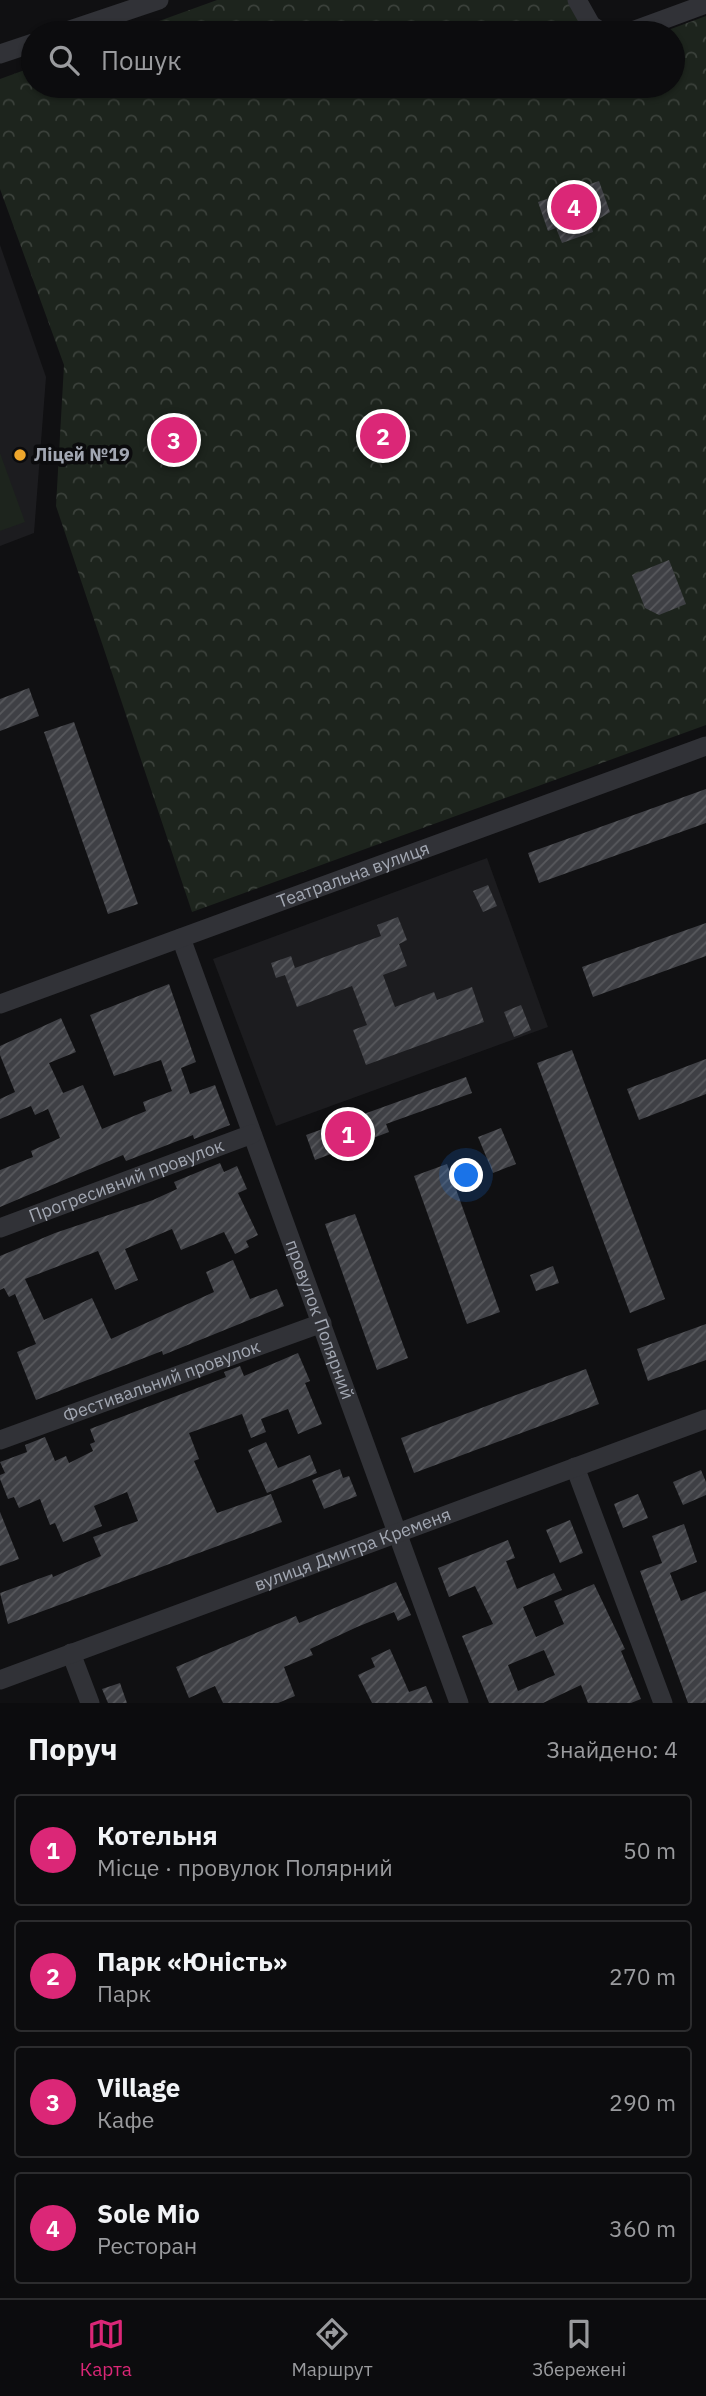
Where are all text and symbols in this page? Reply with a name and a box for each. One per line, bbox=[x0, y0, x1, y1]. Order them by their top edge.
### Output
search box bbox=[21, 21, 685, 98]
icon: search bbox=[45, 41, 83, 79]
text: Пошук bbox=[101, 43, 182, 77]
pin: 4 bbox=[551, 181, 597, 233]
pin: 2 bbox=[360, 410, 406, 462]
pin: 3 bbox=[151, 414, 197, 466]
place label: Ліцей №19 bbox=[34, 443, 130, 466]
marker: Ліцей №19 bbox=[12, 447, 28, 463]
street label: Театральна вулиця bbox=[273, 836, 432, 913]
pin: 1 bbox=[325, 1108, 371, 1160]
street label: Прогресивний провулок bbox=[26, 1133, 227, 1227]
your location bbox=[449, 1158, 483, 1192]
street label: провулок Полярний bbox=[281, 1236, 360, 1403]
street label: Фестивальний провулок bbox=[60, 1334, 263, 1427]
street label: вулиця Дмитра Кременя bbox=[251, 1502, 454, 1596]
text: Поруч bbox=[28, 1729, 118, 1768]
text: Знайдено: 4 bbox=[546, 1734, 678, 1764]
text: Котельня bbox=[97, 1818, 218, 1852]
text: 1 bbox=[46, 1835, 60, 1865]
text: 50 m bbox=[623, 1835, 676, 1865]
text: Місце · провулок Полярний bbox=[97, 1852, 393, 1882]
text: Парк «Юність» bbox=[97, 1944, 287, 1978]
text: 2 bbox=[46, 1961, 60, 1991]
text: 270 m bbox=[609, 1961, 676, 1991]
text: Парк bbox=[97, 1978, 151, 2008]
text: Village bbox=[97, 2070, 181, 2104]
text: 3 bbox=[46, 2087, 60, 2117]
text: 290 m bbox=[609, 2087, 676, 2117]
text: Кафе bbox=[97, 2104, 154, 2134]
text: Sole Mio bbox=[97, 2196, 200, 2230]
text: 4 bbox=[46, 2213, 60, 2243]
text: 360 m bbox=[609, 2213, 676, 2243]
text: Ресторан bbox=[97, 2230, 197, 2260]
tab: Карта bbox=[80, 2315, 132, 2381]
tab: Маршрут bbox=[291, 2315, 373, 2381]
tab: Збережені bbox=[532, 2315, 626, 2381]

